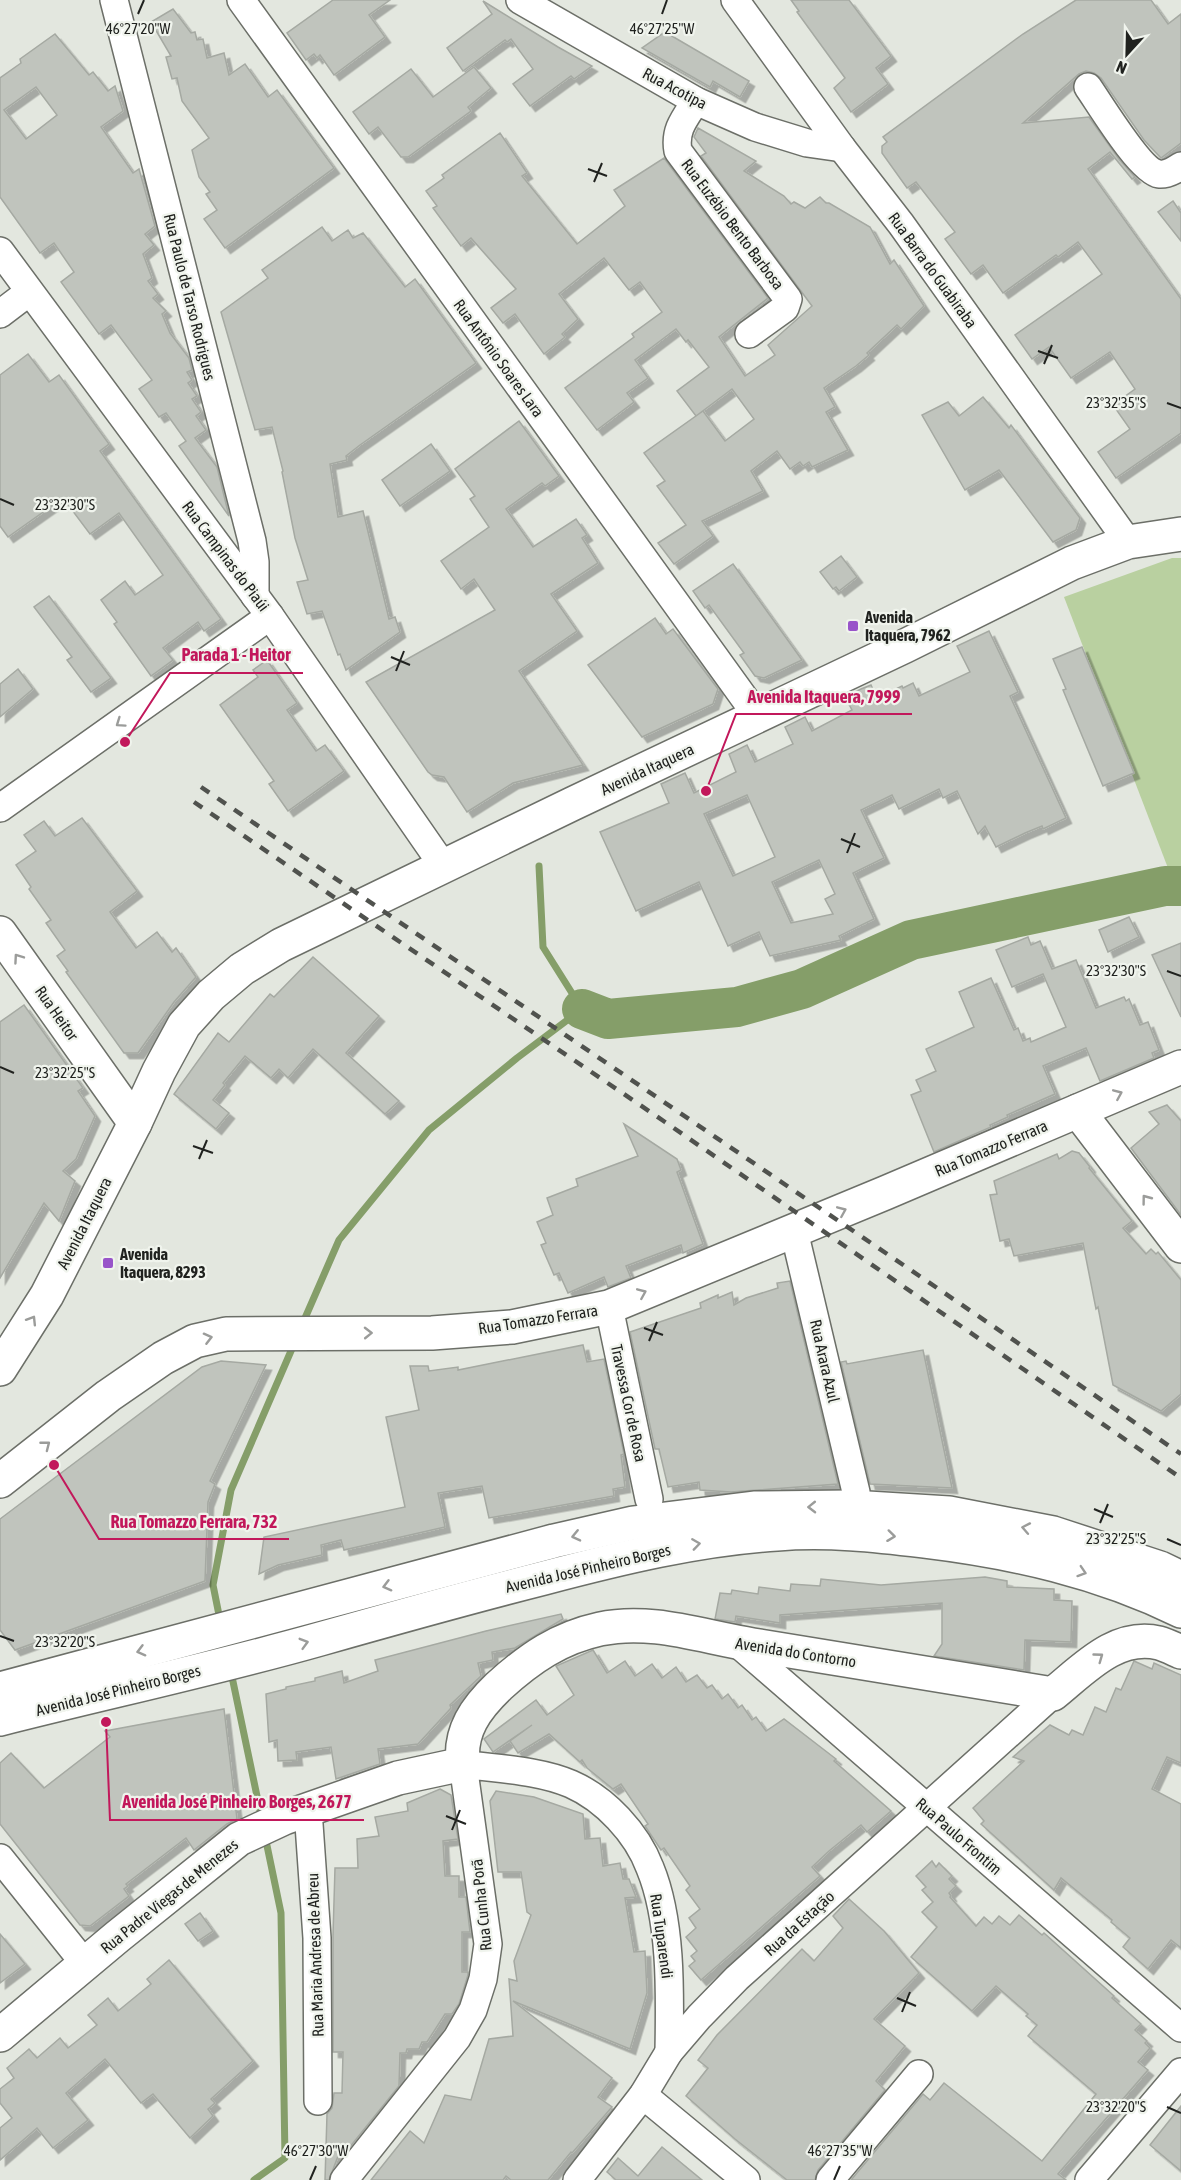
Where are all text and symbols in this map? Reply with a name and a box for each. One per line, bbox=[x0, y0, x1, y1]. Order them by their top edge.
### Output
text: 46°27'20"W bbox=[106, 20, 170, 37]
text: 46°27'25"W bbox=[630, 20, 694, 37]
north arrow bbox=[1097, 24, 1157, 84]
text: N bbox=[1114, 58, 1129, 78]
street label: Rua Acotipa bbox=[639, 64, 710, 113]
street label: Rua Euzébio Bento Barbosa bbox=[678, 155, 788, 293]
street label: Rua Barra do Guabiraba bbox=[885, 209, 981, 331]
street label: Rua Paulo de Tarso Rodrigues bbox=[160, 212, 220, 383]
street label: Rua Antônio Soares Lara bbox=[450, 296, 548, 420]
text: 23°32'35"S bbox=[1086, 394, 1146, 411]
text: 23°32'30"S bbox=[35, 496, 95, 513]
street label: Rua Campinas do Piaúi bbox=[178, 497, 273, 615]
place label: Avenida Itaquera, 7962 bbox=[864, 608, 951, 644]
marker: Avenida Itaquera, 7962 bbox=[846, 619, 860, 633]
callout: Parada 1 - Heitor bbox=[170, 637, 303, 673]
text: Parada 1 - Heitor bbox=[182, 644, 291, 665]
callout: Avenida Itaquera, 7999 bbox=[736, 678, 912, 714]
text: Avenida Itaquera, 7999 bbox=[747, 686, 900, 707]
one-way arrow bbox=[115, 716, 126, 727]
street label: Avenida Itaquera bbox=[598, 740, 697, 799]
one-way arrow bbox=[14, 954, 25, 965]
text: 23°32'30"S bbox=[1086, 962, 1146, 979]
street label: Rua Heitor bbox=[32, 982, 82, 1044]
text: 23°32'25"S bbox=[35, 1064, 95, 1081]
one-way arrow bbox=[1112, 1089, 1123, 1101]
street label: Rua Tomazzo Ferrara bbox=[932, 1116, 1050, 1180]
street label: Avenida Itaquera bbox=[53, 1174, 116, 1272]
one-way arrow bbox=[1142, 1195, 1153, 1206]
one-way arrow bbox=[836, 1206, 847, 1218]
place label: Avenida Itaquera, 8293 bbox=[119, 1245, 206, 1281]
marker: Avenida Itaquera, 8293 bbox=[101, 1256, 115, 1270]
one-way arrow bbox=[636, 1288, 647, 1300]
street label: Rua Tomazzo Ferrara bbox=[477, 1301, 599, 1337]
one-way arrow bbox=[24, 1316, 36, 1326]
street label: Rua Arara Azul bbox=[807, 1318, 843, 1405]
one-way arrow bbox=[364, 1327, 373, 1339]
one-way arrow bbox=[203, 1333, 213, 1346]
street label: Travessa Cor de Rosa bbox=[608, 1343, 650, 1463]
one-way arrow bbox=[39, 1441, 50, 1452]
one-way arrow bbox=[807, 1501, 816, 1513]
callout: Rua Tomazzo Ferrara, 732 bbox=[99, 1503, 289, 1539]
text: Rua Tomazzo Ferrara, 732 bbox=[111, 1511, 277, 1532]
one-way arrow bbox=[1021, 1522, 1031, 1535]
one-way arrow bbox=[571, 1529, 581, 1542]
one-way arrow bbox=[886, 1530, 895, 1542]
text: 23°32'25"S bbox=[1086, 1530, 1146, 1547]
one-way arrow bbox=[692, 1538, 701, 1550]
street label: Avenida José Pinheiro Borges bbox=[504, 1540, 673, 1597]
one-way arrow bbox=[1076, 1564, 1087, 1577]
one-way arrow bbox=[382, 1579, 393, 1591]
text: 23°32'20"S bbox=[35, 1633, 95, 1650]
street label: Avenida do Contorno bbox=[734, 1634, 858, 1670]
one-way arrow bbox=[299, 1638, 309, 1651]
one-way arrow bbox=[136, 1644, 146, 1657]
one-way arrow bbox=[1092, 1654, 1103, 1665]
street label: Avenida José Pinheiro Borges bbox=[34, 1661, 203, 1720]
callout: Avenida José Pinheiro Borges, 2677 bbox=[110, 1784, 364, 1820]
text: Avenida José Pinheiro Borges, 2677 bbox=[121, 1791, 352, 1812]
street label: Rua Paulo Frontim bbox=[912, 1794, 1006, 1878]
street label: Rua Padre Viegas de Menezes bbox=[97, 1835, 242, 1958]
street label: Rua Cunha Porã bbox=[467, 1858, 495, 1952]
street label: Rua Maria Andresa de Abreu bbox=[303, 1873, 327, 2037]
street label: Rua da Estação bbox=[760, 1887, 838, 1960]
street label: Rua Tuparendi bbox=[646, 1892, 677, 1980]
text: 23°32'20"S bbox=[1086, 2098, 1146, 2115]
text: 46°27'30"W bbox=[284, 2142, 348, 2159]
text: 46°27'35"W bbox=[808, 2142, 872, 2159]

